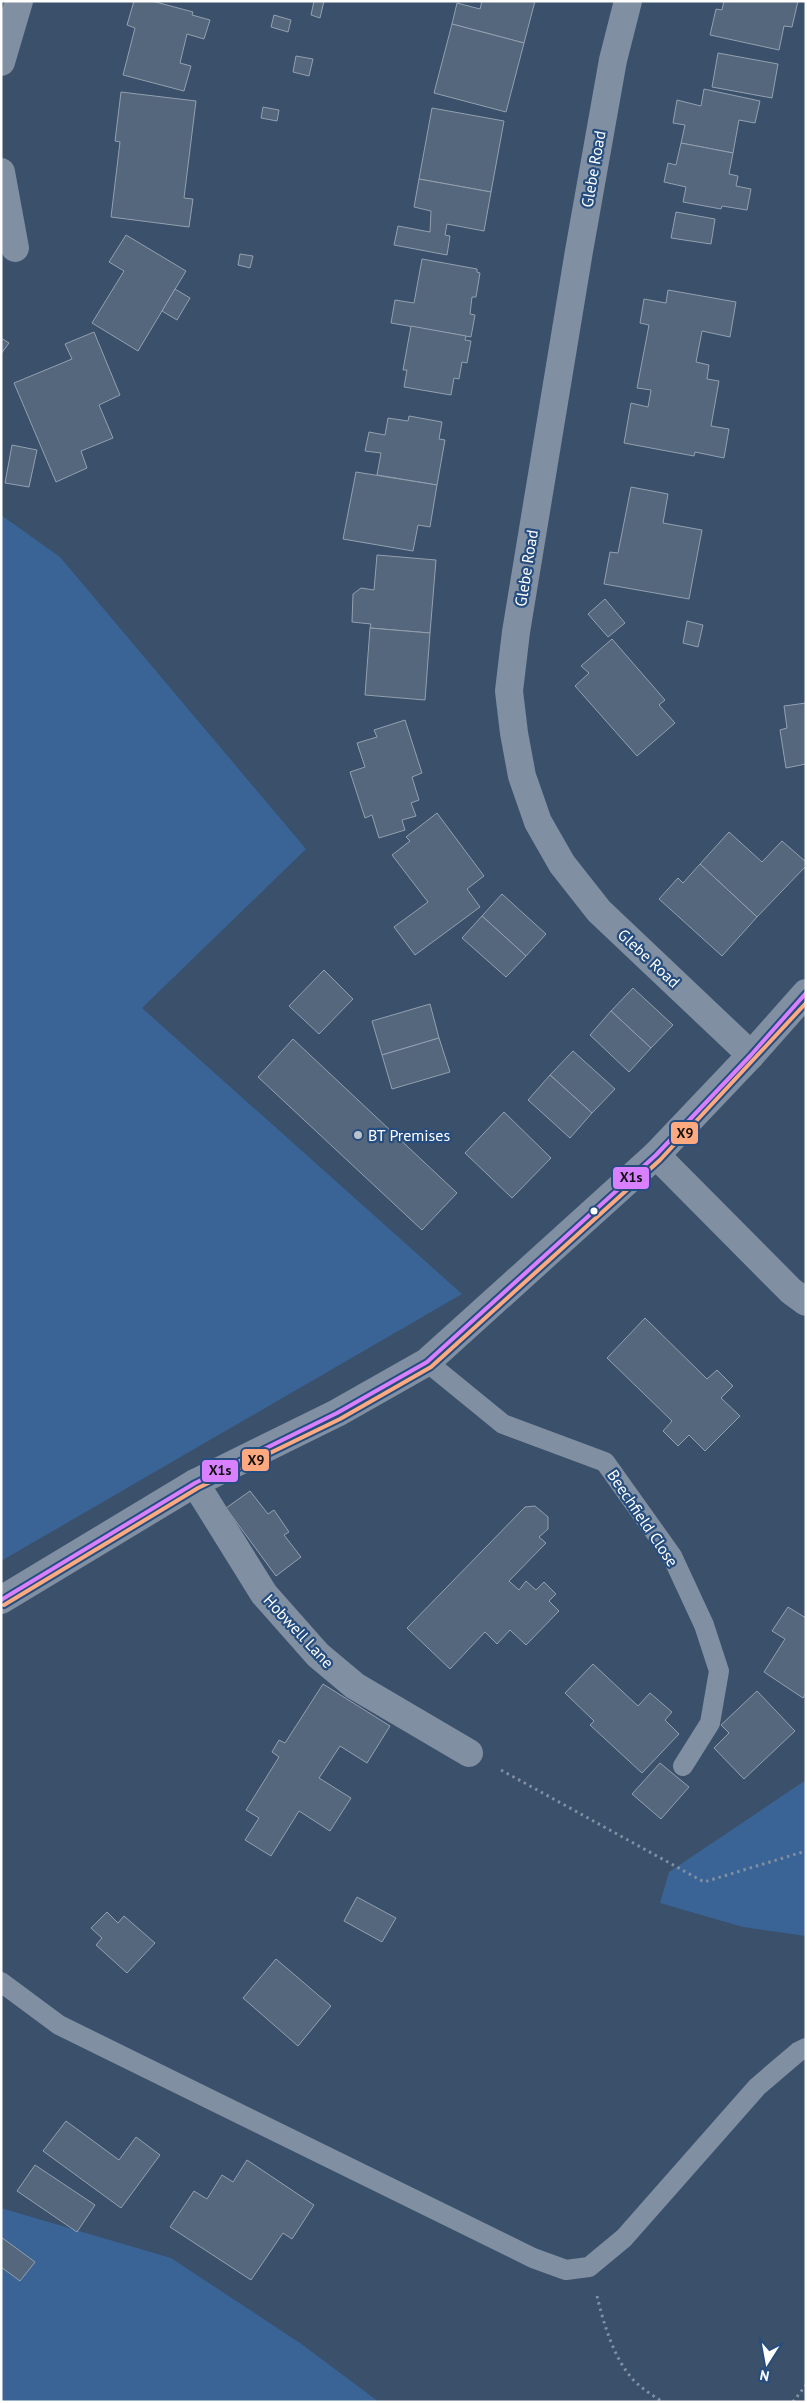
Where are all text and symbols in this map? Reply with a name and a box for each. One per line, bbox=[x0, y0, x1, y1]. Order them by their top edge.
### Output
street label: Glebe Road bbox=[576, 129, 610, 209]
street label: Glebe Road bbox=[510, 528, 542, 608]
street label: Glebe Road bbox=[614, 924, 684, 992]
line badge: X9 bbox=[670, 1121, 699, 1145]
text: X9 bbox=[677, 1124, 693, 1142]
place label: BT Premises bbox=[368, 1125, 450, 1145]
marker: BT Premises bbox=[352, 1129, 364, 1141]
line badge: X1s bbox=[612, 1166, 650, 1190]
text: X1s bbox=[620, 1168, 642, 1186]
unlabelled marker bbox=[589, 1206, 599, 1216]
line badge: X9 bbox=[241, 1448, 270, 1472]
text: X9 bbox=[248, 1451, 264, 1469]
line badge: X1s bbox=[201, 1459, 239, 1483]
text: X1s bbox=[209, 1461, 231, 1479]
street label: Beechfield Close bbox=[603, 1466, 683, 1570]
street label: Hobwell Lane bbox=[260, 1590, 338, 1672]
north arrow bbox=[742, 2338, 792, 2388]
text: N bbox=[758, 2366, 771, 2385]

